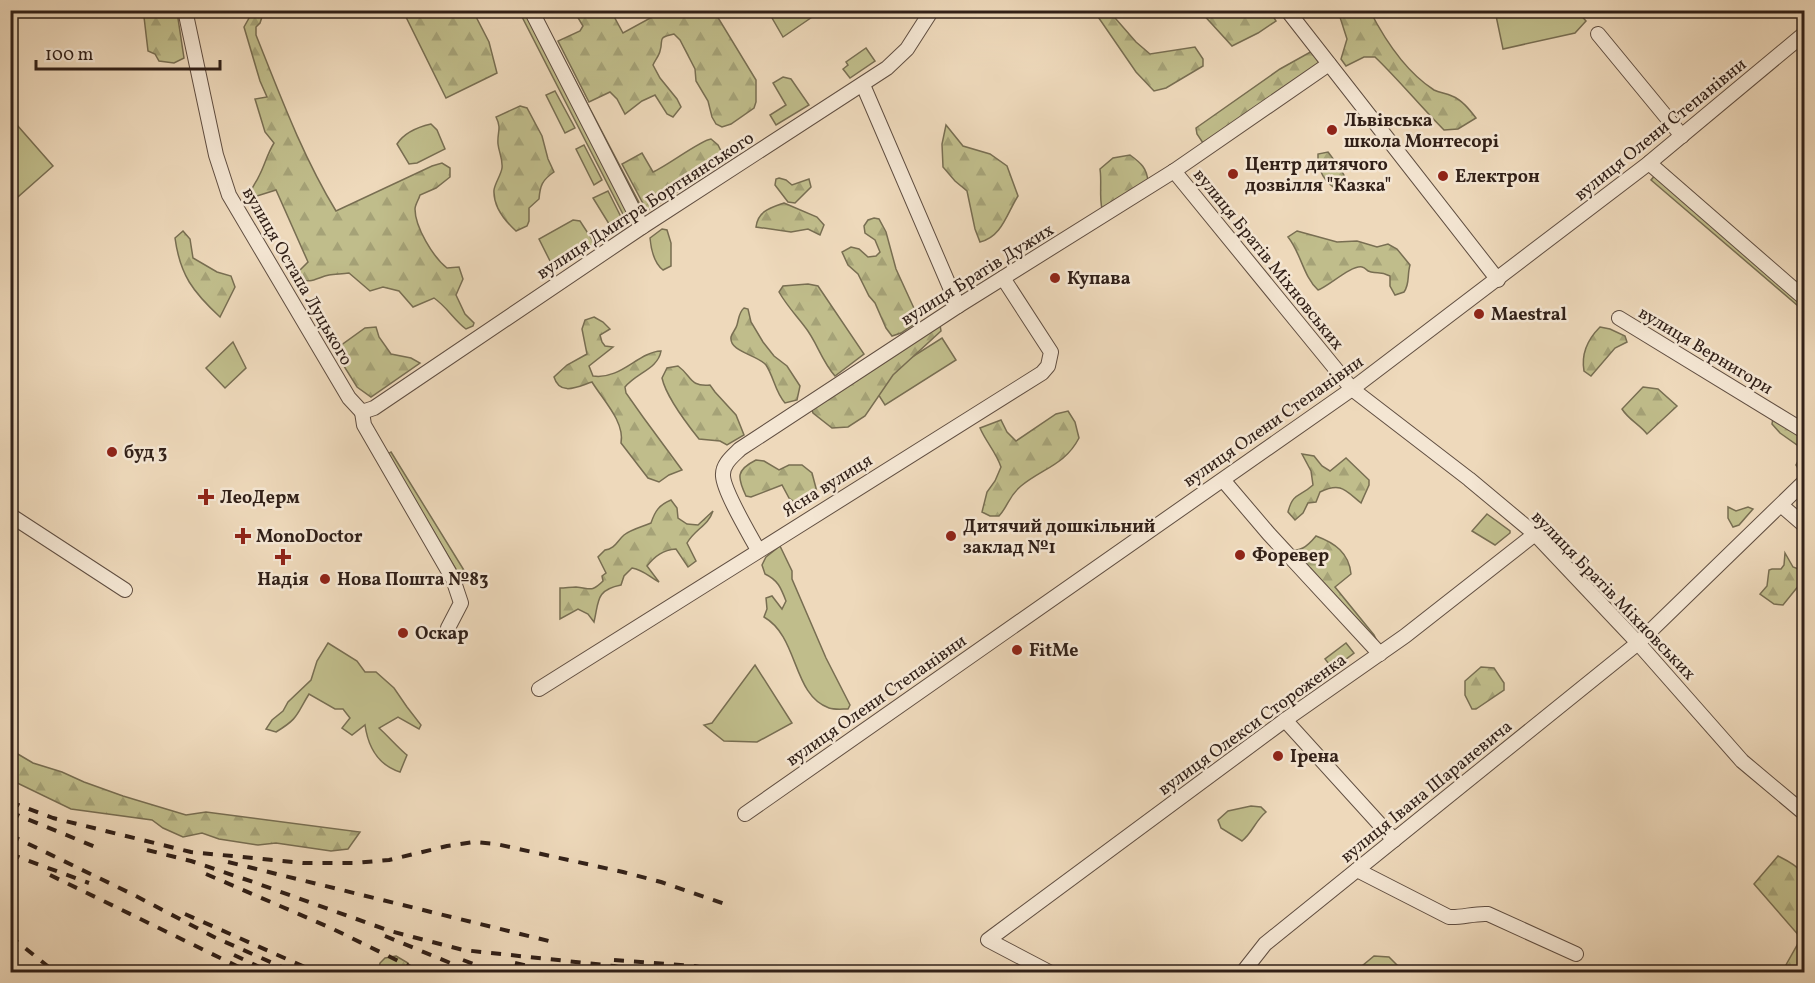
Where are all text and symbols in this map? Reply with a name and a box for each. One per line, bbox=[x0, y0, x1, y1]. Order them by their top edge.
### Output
scale bar bbox=[36, 33, 220, 71]
text: 100 m bbox=[45, 43, 94, 68]
street label: вулиця Олени Степанівни bbox=[1569, 53, 1752, 208]
place label: Львівська школа Монтесорі bbox=[1344, 109, 1499, 155]
marker: Львівська школа Монтесорі bbox=[1325, 123, 1339, 137]
street label: вулиця Дмитра Бортнянського bbox=[532, 126, 759, 286]
place label: Центр дитячого дозвілля "Казка" bbox=[1245, 153, 1391, 199]
street label: вулиця Братів Міхновських bbox=[1187, 164, 1349, 356]
place label: Електрон bbox=[1455, 165, 1540, 190]
marker: Центр дитячого дозвілля "Казка" bbox=[1226, 167, 1240, 181]
marker: Електрон bbox=[1436, 169, 1450, 183]
street label: вулиця Остапа Луцького bbox=[235, 183, 358, 371]
street label: вулиця Братів Дужих bbox=[896, 218, 1059, 333]
place label: Купава bbox=[1067, 267, 1131, 292]
marker: Купава bbox=[1048, 271, 1062, 285]
street label: вулиця Вернигори bbox=[1633, 301, 1777, 401]
place label: Maestral bbox=[1491, 303, 1567, 328]
marker: Maestral bbox=[1472, 307, 1486, 321]
street label: вулиця Олени Степанівни bbox=[1179, 350, 1369, 494]
place label: буд 3 bbox=[124, 441, 167, 466]
marker: буд 3 bbox=[105, 445, 119, 459]
street label: Ясна вулиця bbox=[778, 449, 878, 524]
place label: ЛеоДерм bbox=[220, 486, 300, 511]
marker: ЛеоДерм bbox=[197, 488, 215, 506]
street label: вулиця Братів Міхновських bbox=[1525, 506, 1701, 686]
place label: Дитячий дошкільний заклад №1 bbox=[963, 515, 1155, 561]
place label: MonoDoctor bbox=[256, 525, 363, 550]
marker: MonoDoctor bbox=[234, 527, 252, 545]
marker: Дитячий дошкільний заклад №1 bbox=[944, 529, 958, 543]
place label: Форевер bbox=[1252, 544, 1329, 569]
marker: Надія bbox=[274, 548, 292, 566]
marker: Форевер bbox=[1233, 548, 1247, 562]
place label: Надія bbox=[257, 568, 309, 593]
place label: Нова Пошта №83 bbox=[337, 568, 488, 593]
marker: Нова Пошта №83 bbox=[318, 572, 332, 586]
place label: Оскар bbox=[415, 622, 469, 647]
marker: Оскар bbox=[396, 626, 410, 640]
street label: вулиця Олени Степанівни bbox=[782, 629, 972, 773]
place label: FitMe bbox=[1029, 639, 1078, 664]
marker: FitMe bbox=[1010, 643, 1024, 657]
street label: вулиця Олекси Стороженка bbox=[1154, 648, 1352, 802]
street label: вулиця Івана Шараневича bbox=[1336, 715, 1518, 869]
place label: Ірена bbox=[1290, 745, 1339, 770]
marker: Ірена bbox=[1271, 749, 1285, 763]

